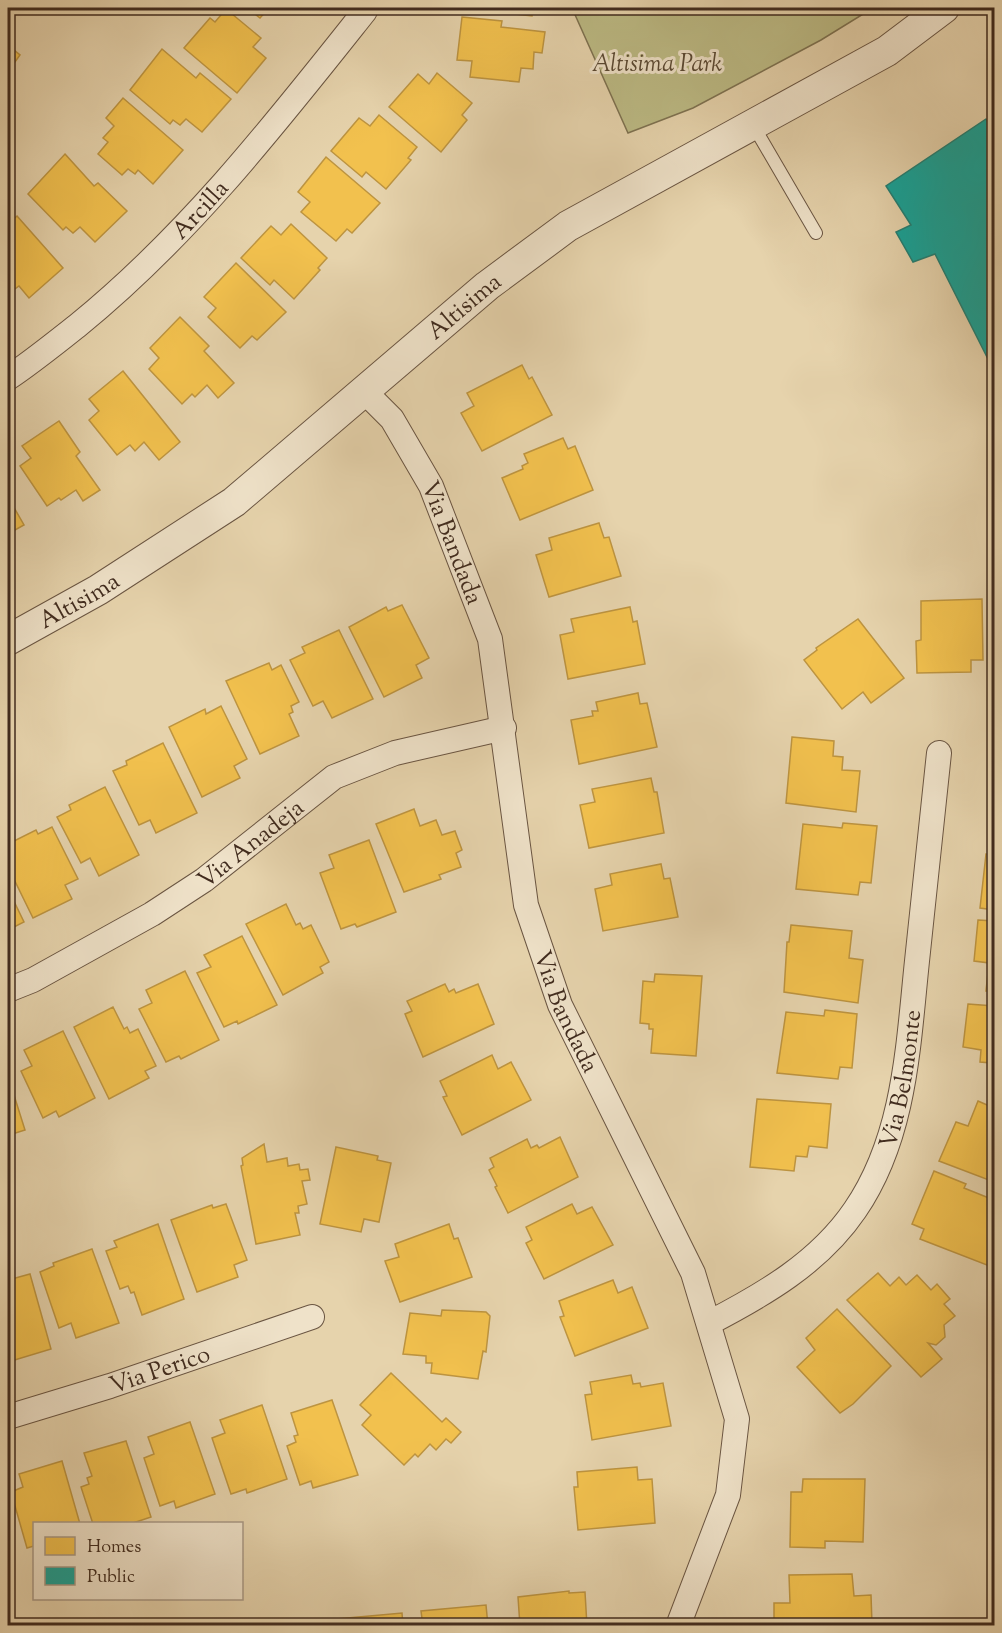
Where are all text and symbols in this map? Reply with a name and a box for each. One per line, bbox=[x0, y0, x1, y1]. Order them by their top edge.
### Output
park label: Altisima Park bbox=[592, 48, 722, 82]
street label: Arcilla bbox=[165, 173, 238, 248]
street label: Altisima bbox=[420, 266, 509, 349]
street label: Via Bandada bbox=[412, 476, 490, 610]
street label: Altisima bbox=[33, 565, 127, 639]
street label: Via Anadeja bbox=[191, 792, 312, 898]
street label: Via Bandada bbox=[524, 946, 606, 1079]
street label: Via Belmonte bbox=[872, 1008, 931, 1153]
street label: Via Perico bbox=[105, 1338, 215, 1404]
legend bbox=[33, 1522, 243, 1600]
text: Homes bbox=[87, 1535, 141, 1561]
text: Public bbox=[87, 1565, 135, 1591]

